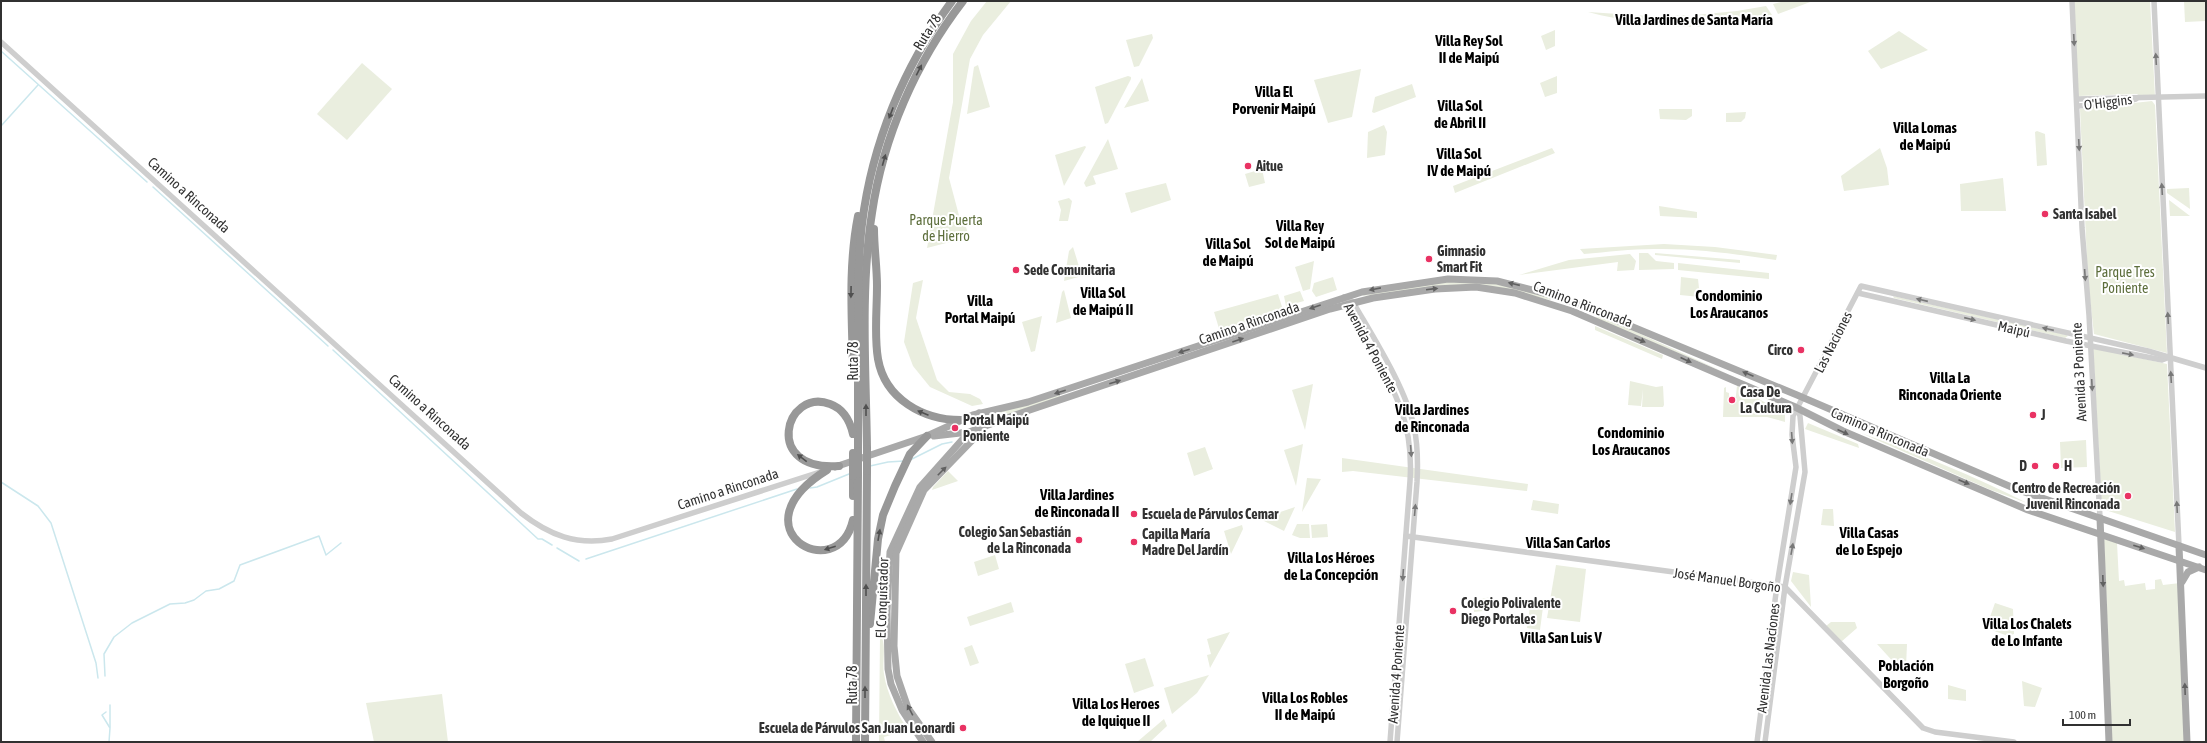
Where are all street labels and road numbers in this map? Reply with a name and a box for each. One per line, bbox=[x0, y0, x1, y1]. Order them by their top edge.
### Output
street label: Ruta 78 bbox=[910, 11, 944, 53]
street label: O'Higgins bbox=[2083, 91, 2133, 113]
street label: Camino a Rinconada bbox=[145, 154, 233, 236]
street label: Camino a Rinconada bbox=[1531, 278, 1635, 330]
street label: Camino a Rinconada bbox=[1197, 298, 1301, 348]
street label: Avenida 4 Poniente bbox=[1341, 300, 1401, 396]
street label: Las Naciones bbox=[1811, 309, 1855, 375]
street label: Maipú bbox=[1996, 318, 2032, 340]
street label: Avenida 3 Poniente bbox=[2068, 322, 2090, 422]
street label: Ruta 78 bbox=[845, 341, 861, 381]
street label: Camino a Rinconada bbox=[386, 371, 474, 453]
street label: Camino a Rinconada bbox=[1829, 404, 1931, 460]
street label: Camino a Rinconada bbox=[676, 465, 780, 513]
street label: El Conquistador bbox=[873, 557, 891, 639]
street label: José Manuel Borgoño bbox=[1672, 565, 1782, 595]
street label: Avenida Las Naciones bbox=[1753, 602, 1783, 714]
street label: Avenida 4 Poniente bbox=[1385, 624, 1407, 724]
street label: Ruta 78 bbox=[844, 665, 860, 705]

